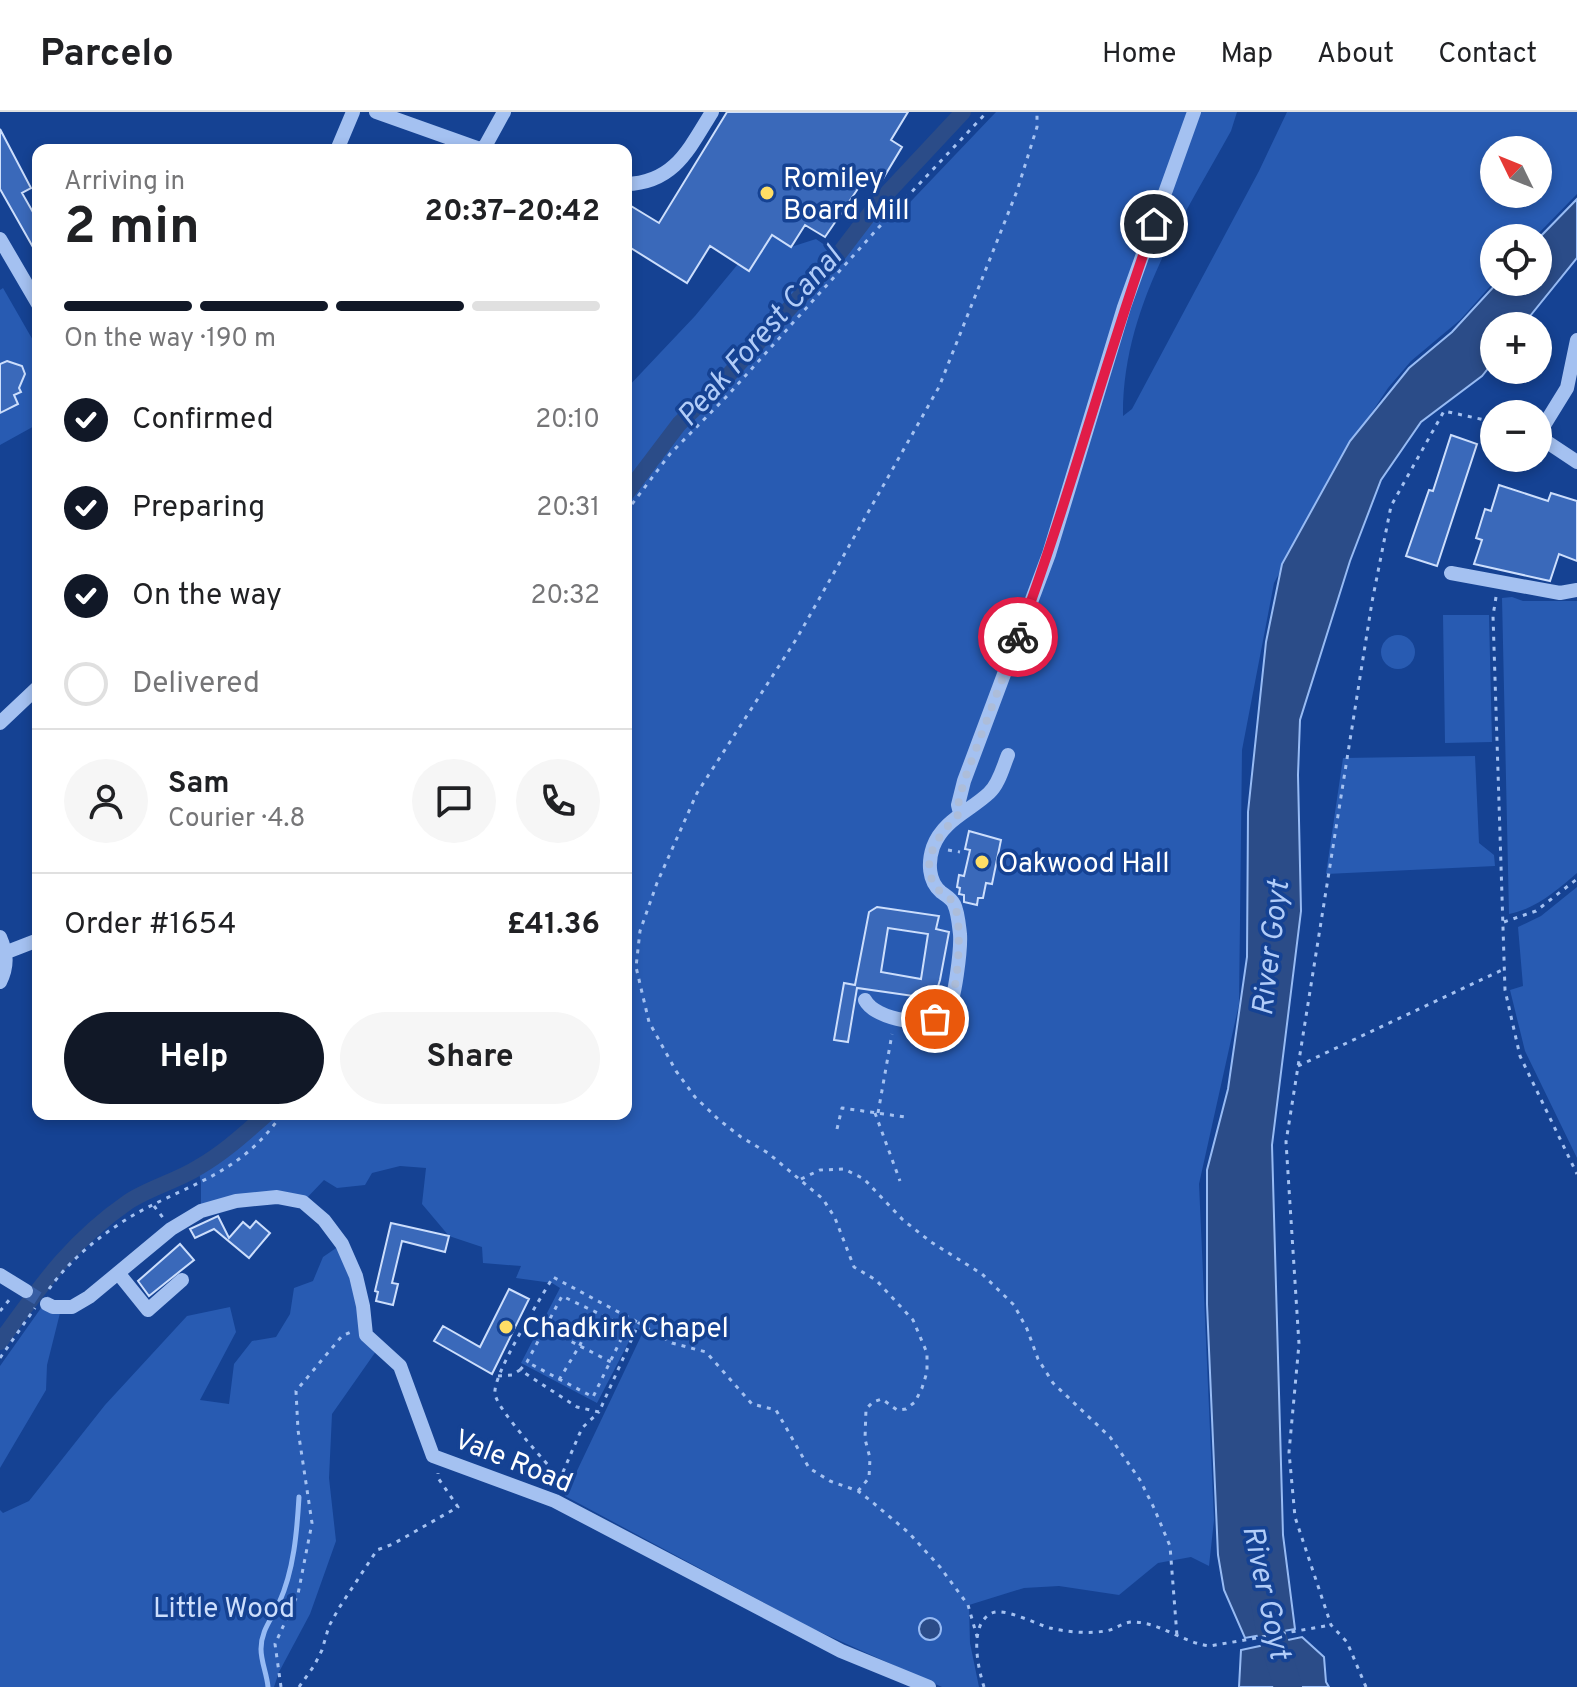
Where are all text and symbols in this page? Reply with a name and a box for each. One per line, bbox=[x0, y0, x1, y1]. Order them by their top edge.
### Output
text: Parcelo bbox=[40, 31, 174, 80]
text: Home bbox=[1102, 37, 1176, 73]
text: Map bbox=[1220, 37, 1273, 73]
text: About bbox=[1317, 37, 1394, 73]
text: Contact bbox=[1438, 37, 1537, 73]
north arrow bbox=[1480, 136, 1552, 208]
map controls bbox=[1480, 136, 1552, 472]
place label: Romiley Board Mill bbox=[783, 162, 910, 230]
text: Arriving in bbox=[64, 166, 185, 199]
marker: Romiley Board Mill bbox=[758, 184, 776, 202]
pin bbox=[1120, 190, 1188, 258]
text: 20:37–20:42 bbox=[425, 194, 600, 231]
text: 2 min bbox=[64, 196, 200, 262]
icon: home bbox=[1132, 202, 1176, 246]
button: locate bbox=[1480, 224, 1552, 296]
water label: Peak Forest Canal bbox=[670, 239, 852, 435]
button: + bbox=[1480, 312, 1552, 384]
text: On the way · 190 m bbox=[64, 323, 276, 356]
icon: check bbox=[64, 398, 108, 442]
button: − bbox=[1480, 400, 1552, 472]
text: Confirmed bbox=[132, 402, 274, 439]
text: 20:10 bbox=[535, 404, 600, 437]
icon: check bbox=[64, 486, 108, 530]
text: Preparing bbox=[132, 490, 265, 527]
text: 20:31 bbox=[536, 492, 600, 525]
icon: check bbox=[64, 574, 108, 618]
text: On the way bbox=[132, 578, 282, 615]
text: 20:32 bbox=[531, 580, 600, 613]
courier bbox=[978, 597, 1058, 677]
icon: bike bbox=[996, 615, 1040, 659]
text: Delivered bbox=[132, 666, 260, 703]
button: person bbox=[64, 759, 148, 843]
button: chat bbox=[412, 759, 496, 843]
button: phone bbox=[516, 759, 600, 843]
text: Sam bbox=[168, 766, 230, 803]
text: Courier · 4.8 bbox=[168, 803, 305, 836]
place label: Oakwood Hall bbox=[998, 847, 1169, 883]
marker: Oakwood Hall bbox=[973, 853, 991, 871]
water label: River Goyt bbox=[1246, 877, 1299, 1018]
text: Order #1654 bbox=[64, 907, 236, 944]
text: £41.36 bbox=[507, 907, 600, 944]
pin bbox=[901, 985, 969, 1053]
icon: bag bbox=[913, 997, 957, 1041]
button: Help bbox=[64, 1012, 324, 1104]
button: Share bbox=[340, 1012, 600, 1104]
place label: Chadkirk Chapel bbox=[522, 1312, 729, 1348]
marker: Chadkirk Chapel bbox=[497, 1318, 515, 1336]
street label: Vale Road bbox=[448, 1423, 577, 1503]
water label: River Goyt bbox=[1232, 1522, 1297, 1664]
park label: Little Wood bbox=[153, 1592, 295, 1628]

